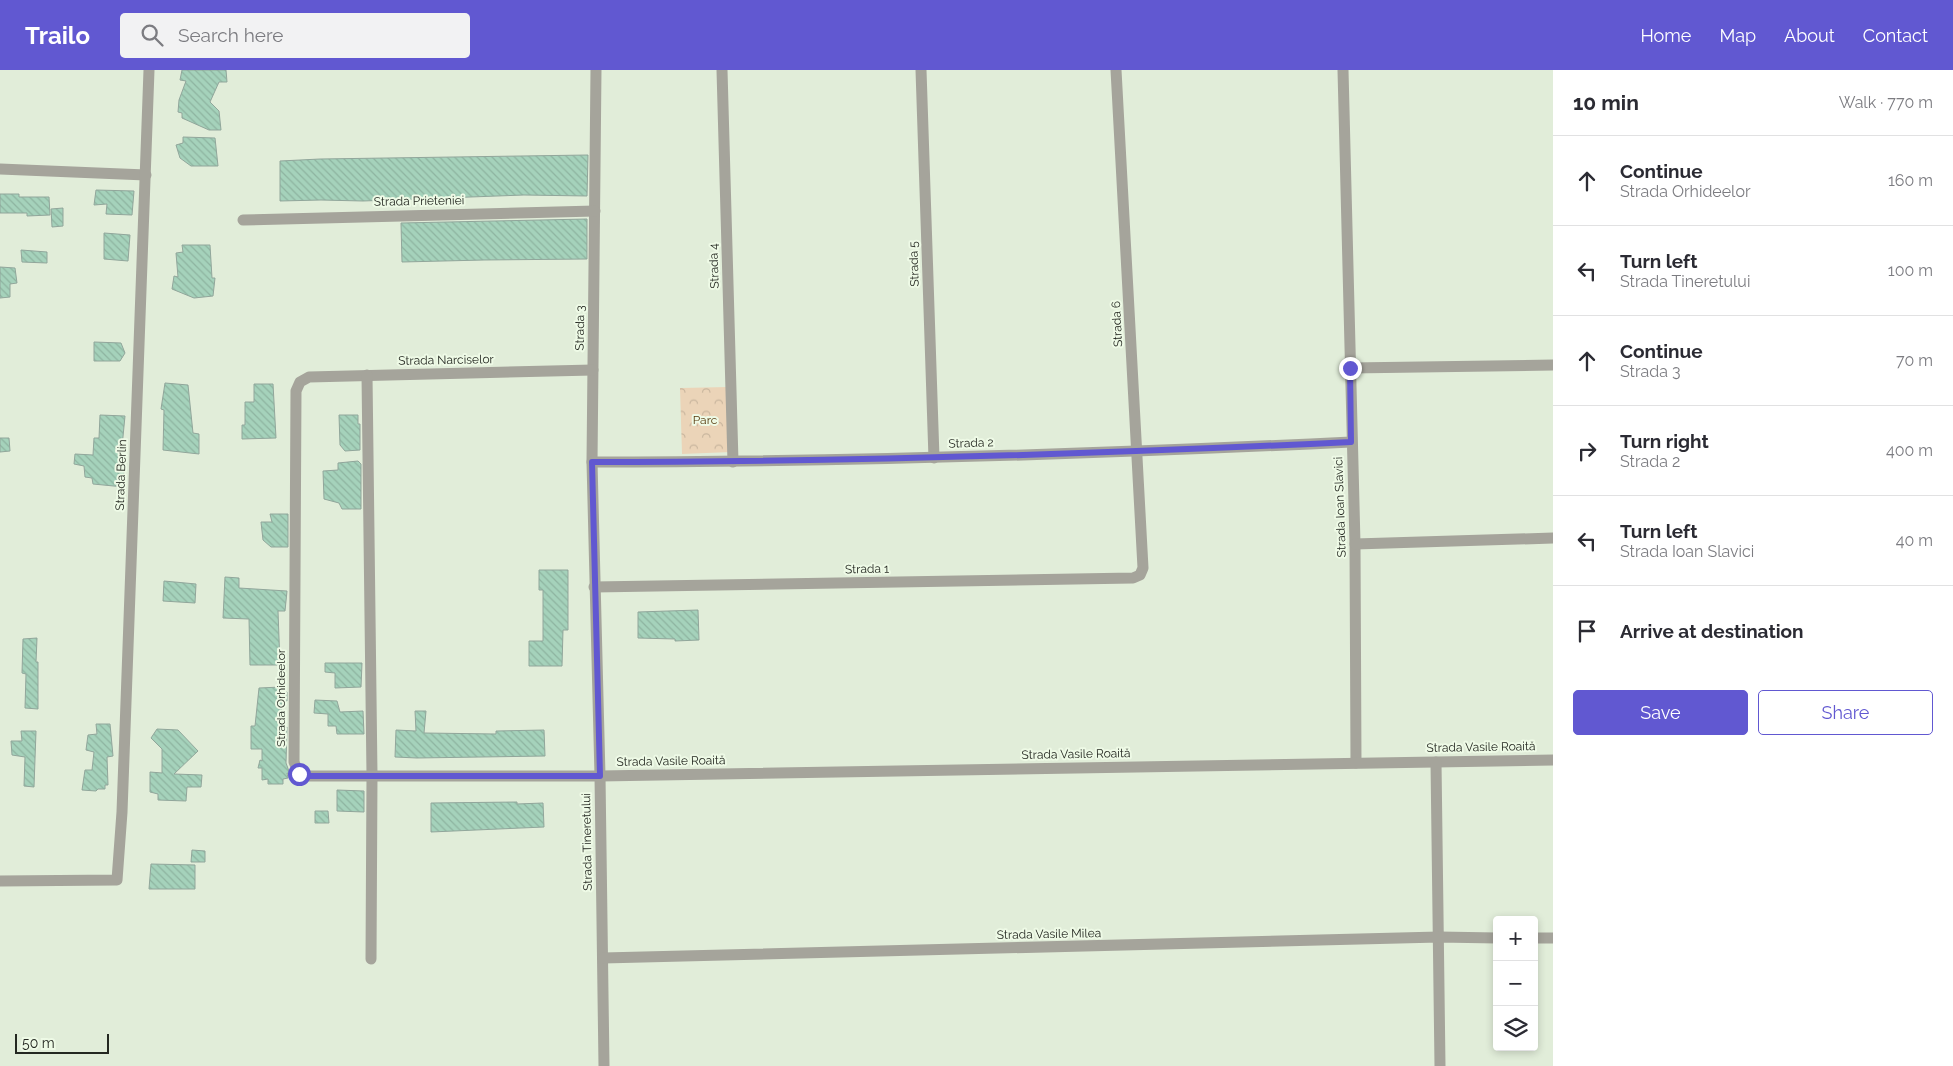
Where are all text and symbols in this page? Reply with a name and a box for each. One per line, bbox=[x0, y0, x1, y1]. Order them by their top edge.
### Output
search box bbox=[120, 13, 470, 58]
text: Trailo bbox=[25, 21, 90, 50]
icon: search bbox=[138, 21, 166, 49]
text: Search here bbox=[178, 24, 283, 46]
text: Home bbox=[1640, 25, 1691, 46]
text: Map bbox=[1719, 25, 1756, 46]
text: About bbox=[1784, 25, 1835, 46]
text: Contact bbox=[1863, 25, 1928, 46]
text: 10 min bbox=[1573, 90, 1639, 115]
text: Walk · 770 m bbox=[1839, 93, 1933, 112]
text: Continue bbox=[1620, 160, 1703, 182]
icon: ahead bbox=[1573, 167, 1601, 195]
text: 160 m bbox=[1888, 171, 1933, 190]
text: Strada Orhideelor bbox=[1620, 182, 1751, 201]
street label: Strada Prieteniei bbox=[374, 193, 464, 209]
street label: Strada 5 bbox=[906, 241, 922, 287]
street label: Strada 4 bbox=[706, 243, 722, 289]
text: Turn left bbox=[1620, 250, 1697, 272]
icon: left bbox=[1573, 257, 1601, 285]
text: 100 m bbox=[1888, 261, 1933, 280]
text: Strada Tineretului bbox=[1620, 272, 1750, 291]
street label: Strada 6 bbox=[1109, 301, 1125, 347]
street label: Strada 3 bbox=[573, 305, 587, 351]
text: Continue bbox=[1620, 340, 1703, 362]
icon: ahead bbox=[1573, 347, 1601, 375]
text: 70 m bbox=[1896, 351, 1933, 370]
street label: Strada Narciselor bbox=[398, 352, 495, 368]
route end bbox=[1339, 357, 1362, 380]
text: Strada 3 bbox=[1620, 362, 1681, 381]
park label: Parc bbox=[693, 413, 718, 427]
text: Turn right bbox=[1620, 430, 1709, 452]
street label: Strada 2 bbox=[948, 435, 994, 451]
icon: right bbox=[1573, 437, 1601, 465]
street label: Strada Berlin bbox=[113, 439, 129, 511]
text: 400 m bbox=[1886, 441, 1933, 460]
text: Strada 2 bbox=[1620, 452, 1680, 471]
street label: Strada Ioan Slavici bbox=[1331, 456, 1349, 558]
text: Turn left bbox=[1620, 520, 1697, 542]
icon: left bbox=[1573, 527, 1601, 555]
text: 40 m bbox=[1896, 531, 1933, 550]
text: Strada Ioan Slavici bbox=[1620, 542, 1754, 561]
street label: Strada 1 bbox=[845, 562, 889, 576]
icon: arrive bbox=[1573, 617, 1601, 645]
text: Arrive at destination bbox=[1620, 620, 1804, 642]
street label: Strada Orhideelor bbox=[274, 648, 288, 747]
button: Save bbox=[1573, 690, 1748, 735]
button: Share bbox=[1758, 690, 1933, 735]
street label: Strada Vasile Roaită bbox=[1426, 739, 1536, 755]
street label: Strada Vasile Roaită bbox=[1021, 746, 1131, 762]
street label: Strada Vasile Roaită bbox=[616, 753, 726, 769]
route start bbox=[288, 763, 311, 786]
street label: Strada Tineretului bbox=[579, 793, 595, 891]
map controls bbox=[1493, 916, 1538, 1051]
button: + bbox=[1493, 916, 1538, 961]
street label: Strada Vasile Milea bbox=[997, 926, 1101, 942]
button: − bbox=[1493, 961, 1538, 1006]
button: layers bbox=[1493, 1006, 1538, 1051]
scale bar bbox=[15, 1031, 109, 1054]
text: 50 m bbox=[22, 1035, 55, 1051]

